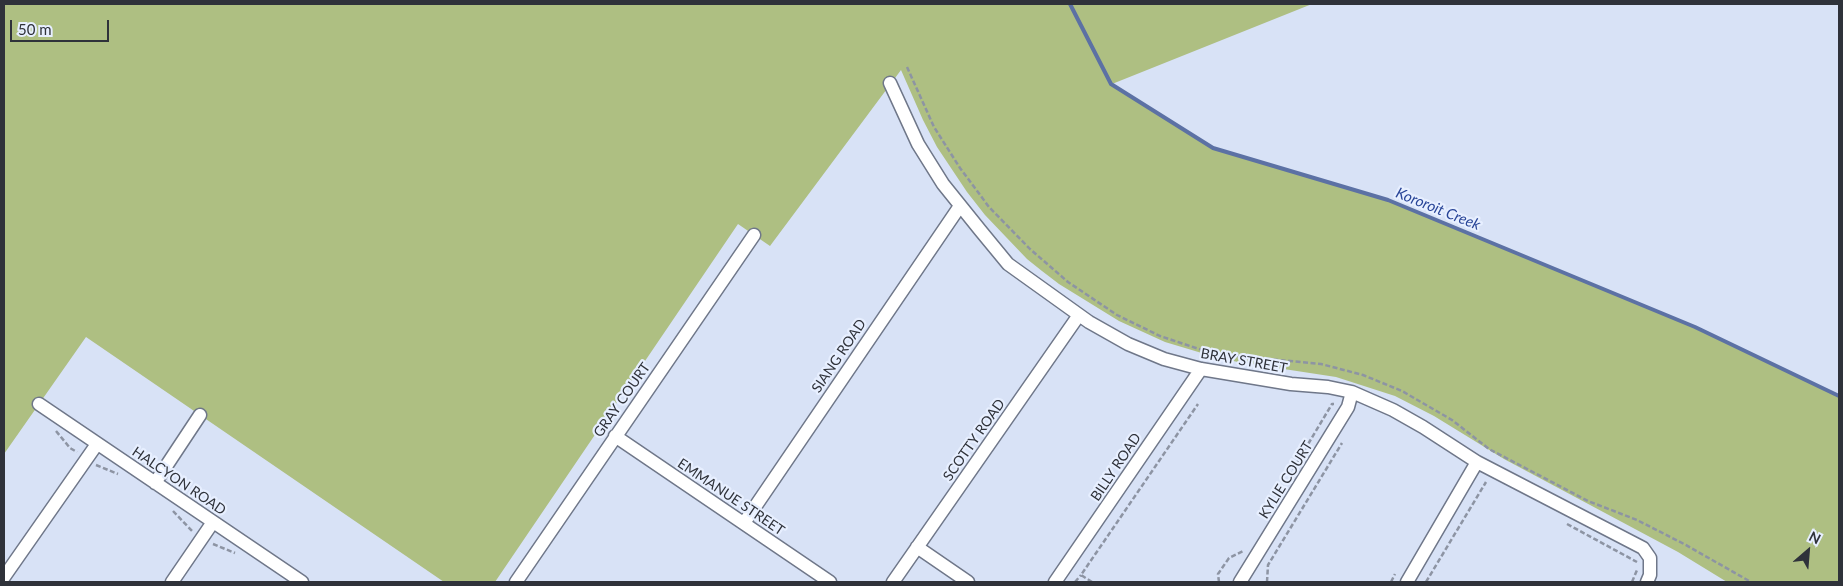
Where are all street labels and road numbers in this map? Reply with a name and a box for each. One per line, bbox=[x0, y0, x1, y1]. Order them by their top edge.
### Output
street label: SIANG ROAD bbox=[808, 316, 870, 396]
street label: BRAY STREET bbox=[1199, 345, 1289, 377]
street label: GRAY COURT bbox=[590, 359, 654, 441]
street label: SCOTTY ROAD bbox=[940, 396, 1008, 484]
street label: BILLY ROAD bbox=[1087, 430, 1145, 504]
street label: KYLIE COURT bbox=[1256, 438, 1316, 522]
street label: HALCYON ROAD bbox=[129, 443, 229, 519]
street label: EMMANUE STREET bbox=[674, 455, 788, 539]

